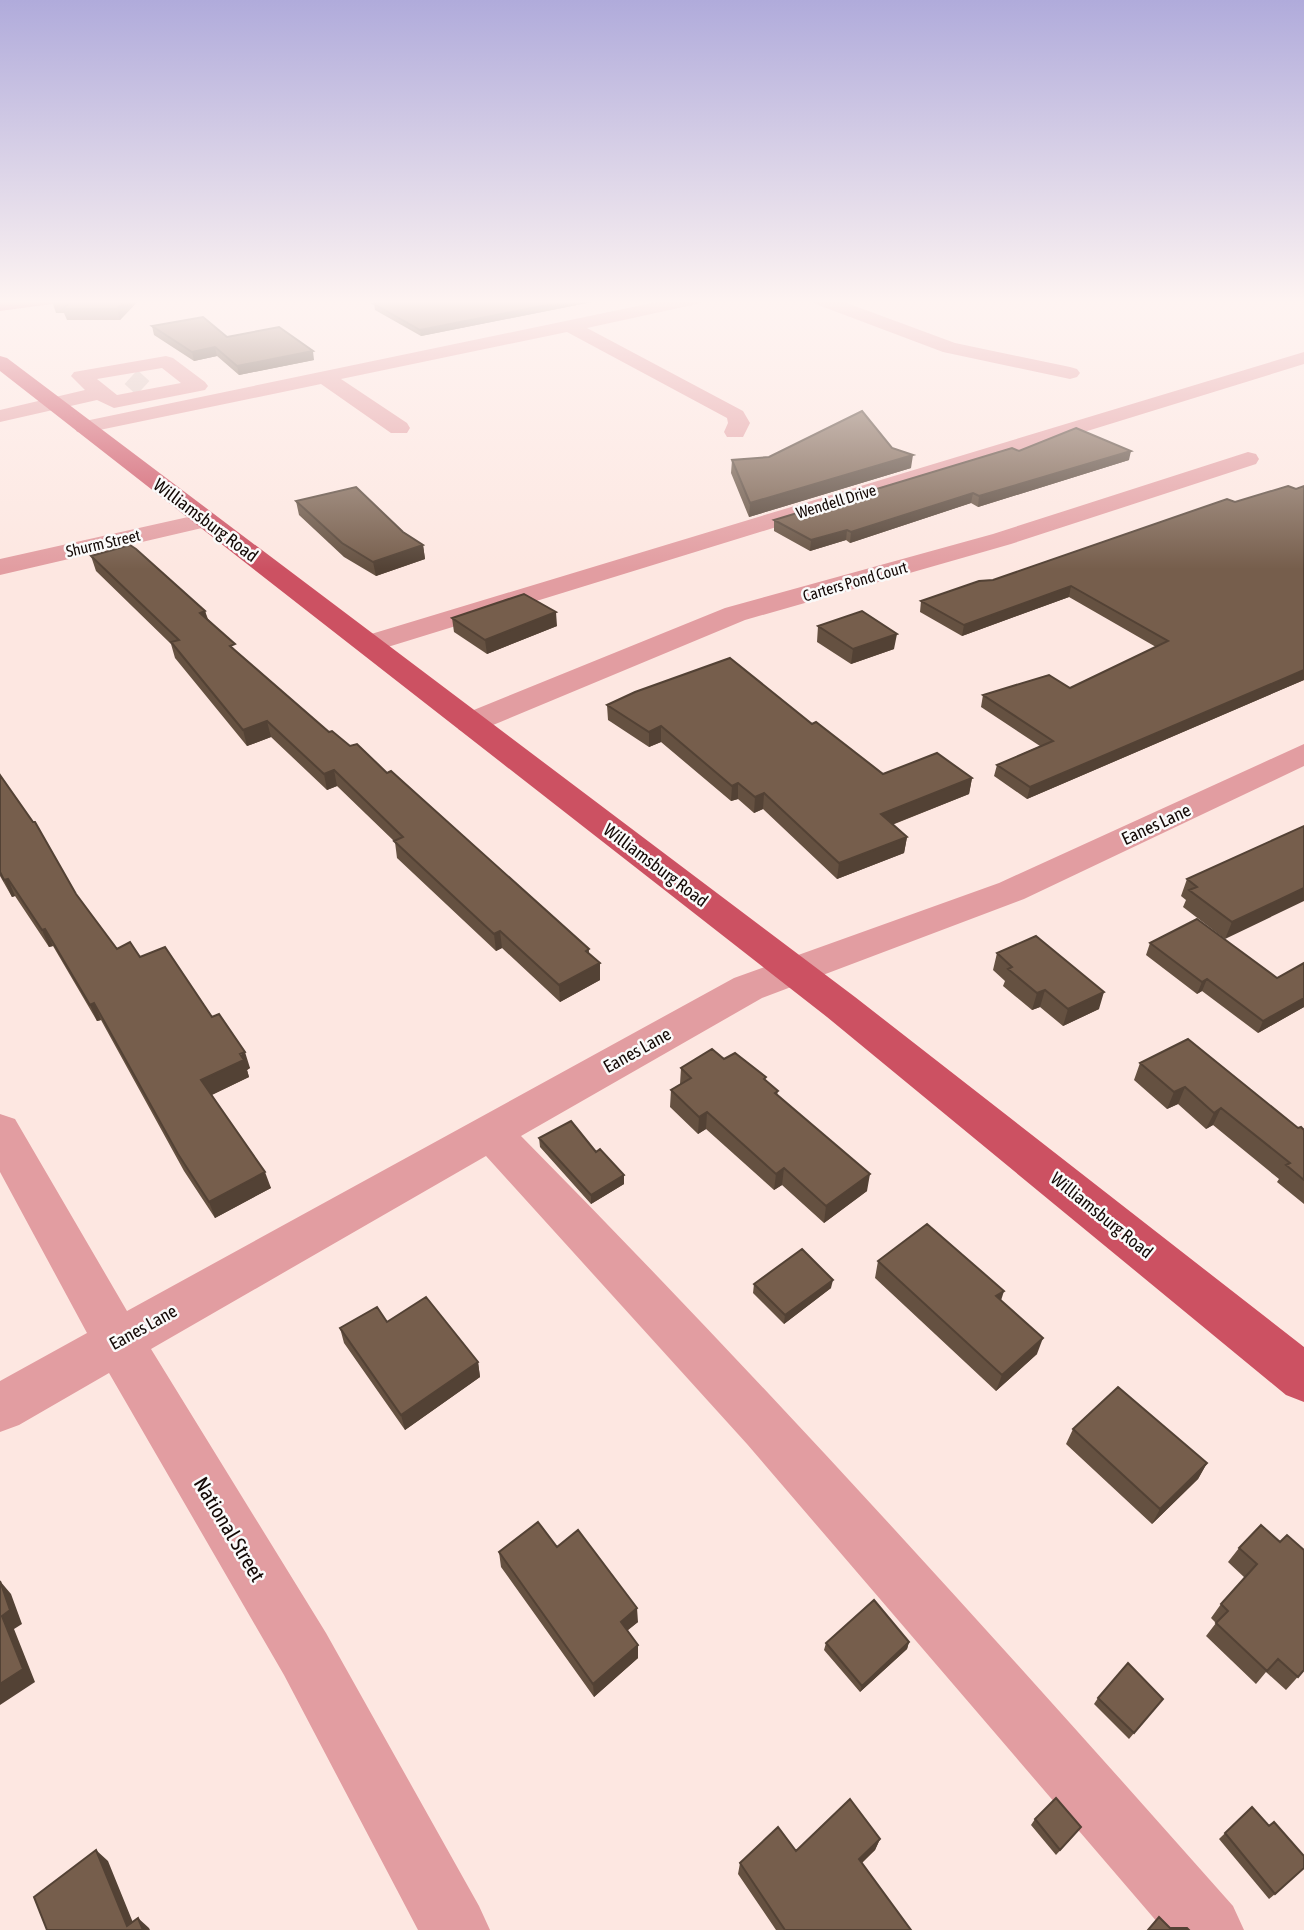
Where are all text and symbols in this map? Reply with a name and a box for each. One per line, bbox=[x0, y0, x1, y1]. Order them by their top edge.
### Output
street label: Williamsburg Road bbox=[150, 474, 262, 566]
street label: Wendell Drive bbox=[794, 480, 878, 522]
street label: Shurm Street bbox=[64, 526, 142, 560]
street label: Carters Pond Court bbox=[801, 557, 910, 605]
street label: Eanes Lane bbox=[1118, 799, 1194, 849]
street label: Williamsburg Road bbox=[600, 819, 712, 911]
street label: Eanes Lane bbox=[600, 1023, 674, 1077]
street label: Williamsburg Road bbox=[1047, 1167, 1157, 1263]
street label: Eanes Lane bbox=[106, 1300, 180, 1354]
street label: National Street bbox=[189, 1473, 271, 1585]

